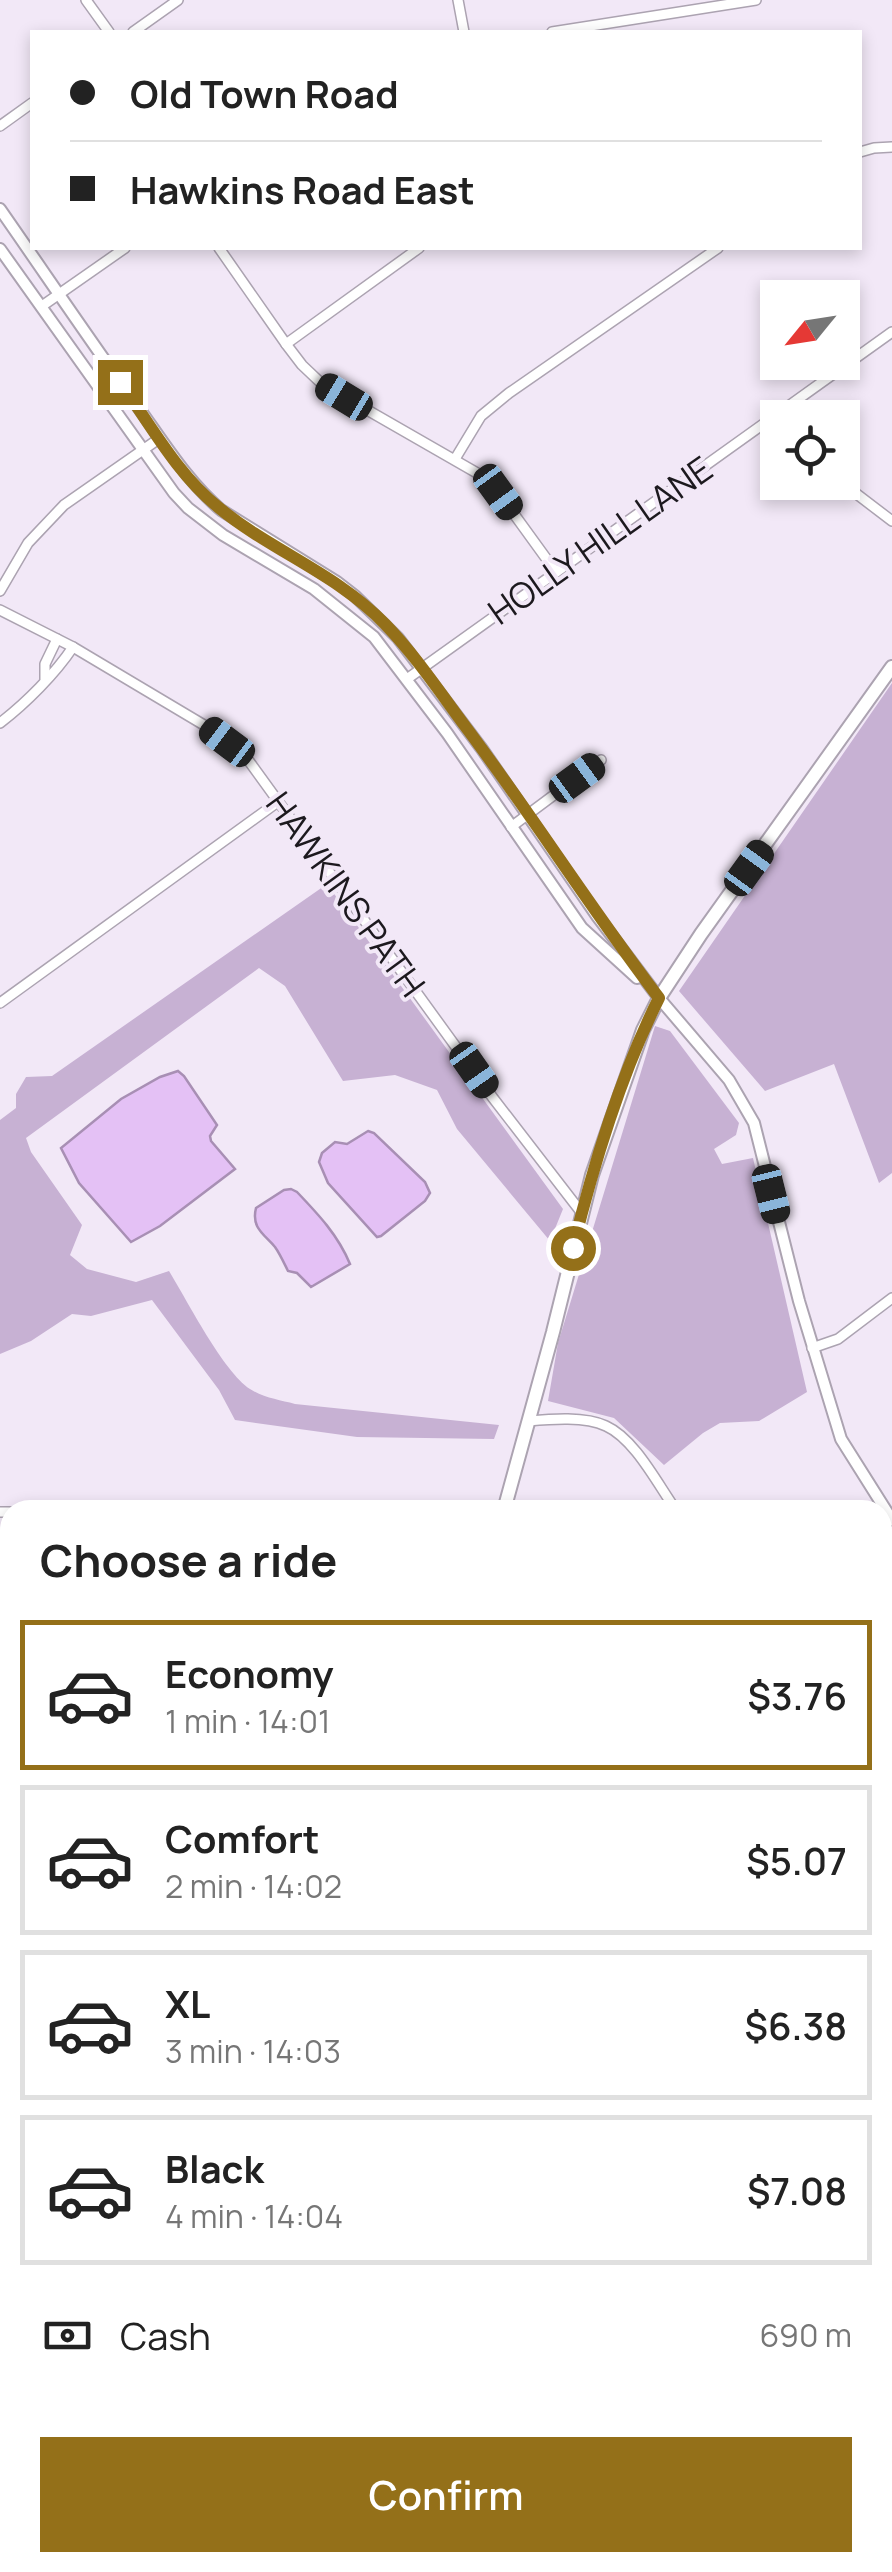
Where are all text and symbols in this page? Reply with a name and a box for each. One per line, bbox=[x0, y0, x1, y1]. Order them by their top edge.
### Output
text: Old Town Road bbox=[130, 67, 399, 119]
text: Hawkins Road East bbox=[130, 163, 475, 215]
north arrow bbox=[760, 280, 860, 380]
map controls bbox=[760, 280, 860, 500]
route end bbox=[98, 360, 143, 405]
car bbox=[311, 369, 377, 425]
button: locate bbox=[760, 400, 860, 500]
street label: HOLLY HILL LANE bbox=[478, 445, 722, 635]
car bbox=[468, 459, 528, 525]
car bbox=[194, 712, 260, 772]
car bbox=[544, 748, 610, 808]
street label: HAWKINS PATH bbox=[255, 782, 437, 1006]
car bbox=[719, 835, 779, 901]
car bbox=[445, 1037, 503, 1103]
car bbox=[749, 1161, 793, 1227]
route start bbox=[551, 1226, 596, 1271]
text: Choose a ride bbox=[40, 1529, 337, 1591]
text: Economy bbox=[165, 1647, 334, 1699]
icon: car bbox=[45, 1650, 135, 1740]
text: $3.76 bbox=[748, 1669, 847, 1721]
text: 1 min · 14:01 bbox=[165, 1699, 330, 1743]
text: Comfort bbox=[165, 1812, 319, 1864]
icon: car bbox=[45, 1815, 135, 1905]
text: $5.07 bbox=[746, 1834, 847, 1886]
text: 2 min · 14:02 bbox=[165, 1864, 342, 1908]
text: XL bbox=[165, 1977, 210, 2029]
icon: car bbox=[45, 1980, 135, 2070]
text: $6.38 bbox=[745, 1999, 847, 2051]
text: 3 min · 14:03 bbox=[165, 2029, 341, 2073]
text: Black bbox=[165, 2142, 264, 2194]
icon: car bbox=[45, 2145, 135, 2235]
text: $7.08 bbox=[747, 2164, 847, 2216]
text: 4 min · 14:04 bbox=[165, 2194, 343, 2238]
icon: cash bbox=[40, 2308, 95, 2363]
text: Cash bbox=[120, 2309, 211, 2361]
text: 690 m bbox=[760, 2313, 852, 2357]
button: Confirm bbox=[40, 2437, 852, 2552]

